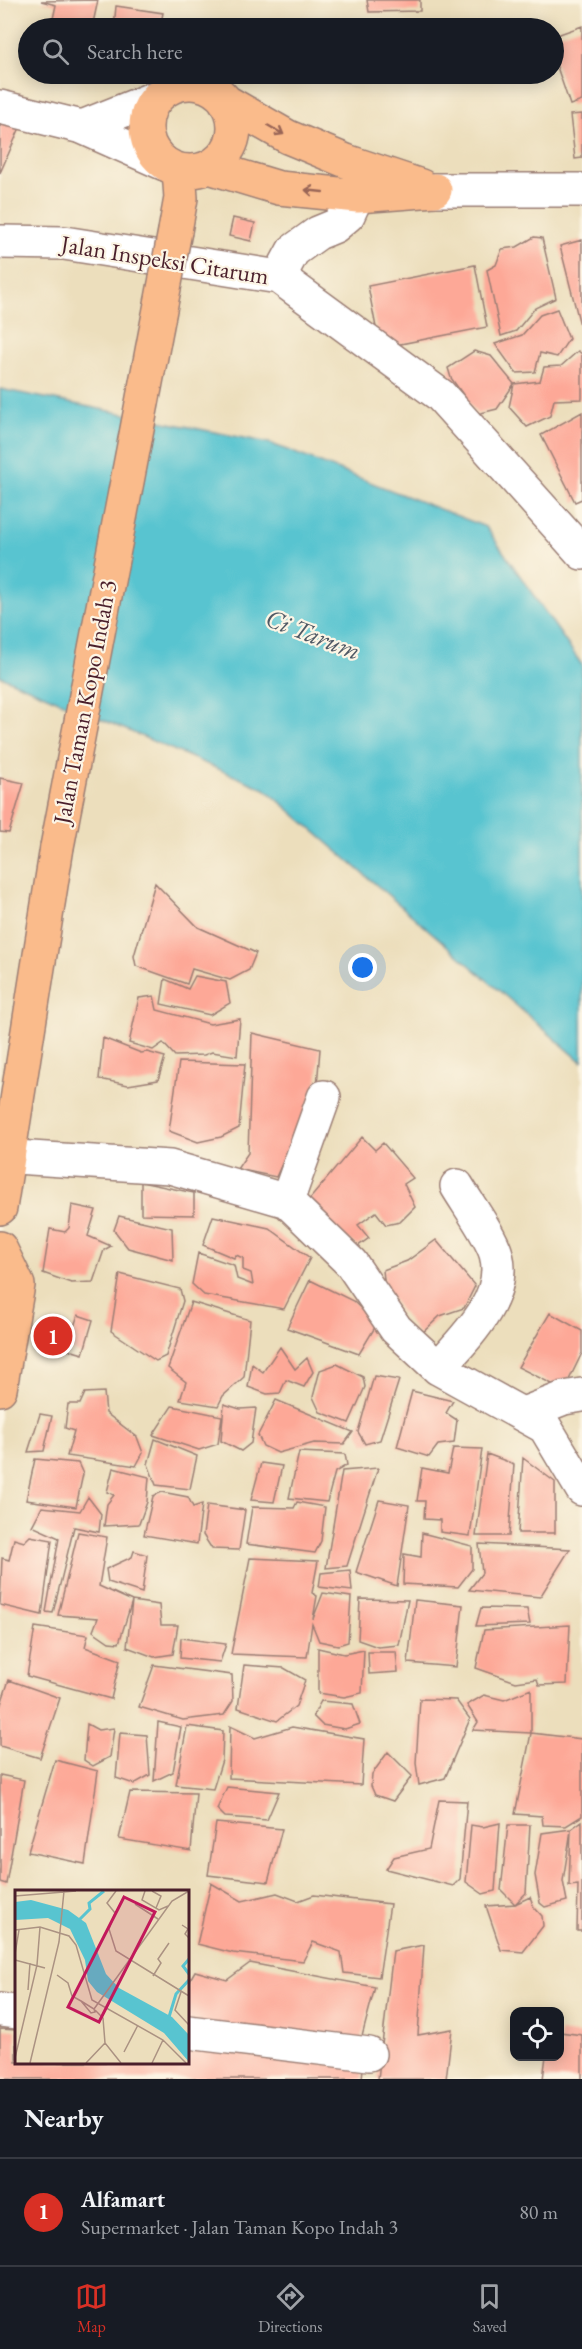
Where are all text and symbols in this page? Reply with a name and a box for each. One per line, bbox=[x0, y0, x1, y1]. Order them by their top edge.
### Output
search box bbox=[18, 18, 564, 84]
icon: search bbox=[39, 35, 72, 68]
text: Search here bbox=[87, 37, 182, 66]
one-way arrow bbox=[267, 124, 284, 136]
one-way arrow bbox=[304, 186, 324, 197]
street label: Jalan Inspeksi Citarum bbox=[57, 227, 272, 291]
street label: Jalan Taman Kopo Indah 3 bbox=[45, 577, 123, 829]
water label: Ci Tarum bbox=[261, 600, 365, 668]
your location bbox=[348, 953, 377, 982]
pin: 1 bbox=[34, 1314, 72, 1358]
inset map bbox=[15, 1890, 189, 2064]
map controls bbox=[510, 2007, 564, 2061]
button: locate bbox=[510, 2007, 564, 2061]
text: Nearby bbox=[24, 2101, 104, 2135]
text: Alfamart bbox=[81, 2185, 165, 2214]
text: 1 bbox=[38, 2199, 49, 2225]
text: 80 m bbox=[519, 2199, 558, 2225]
text: Supermarket · Jalan Taman Kopo Indah 3 bbox=[81, 2214, 398, 2240]
tab: Map bbox=[75, 2280, 108, 2337]
tab: Directions bbox=[258, 2280, 323, 2337]
tab: Saved bbox=[473, 2280, 507, 2337]

